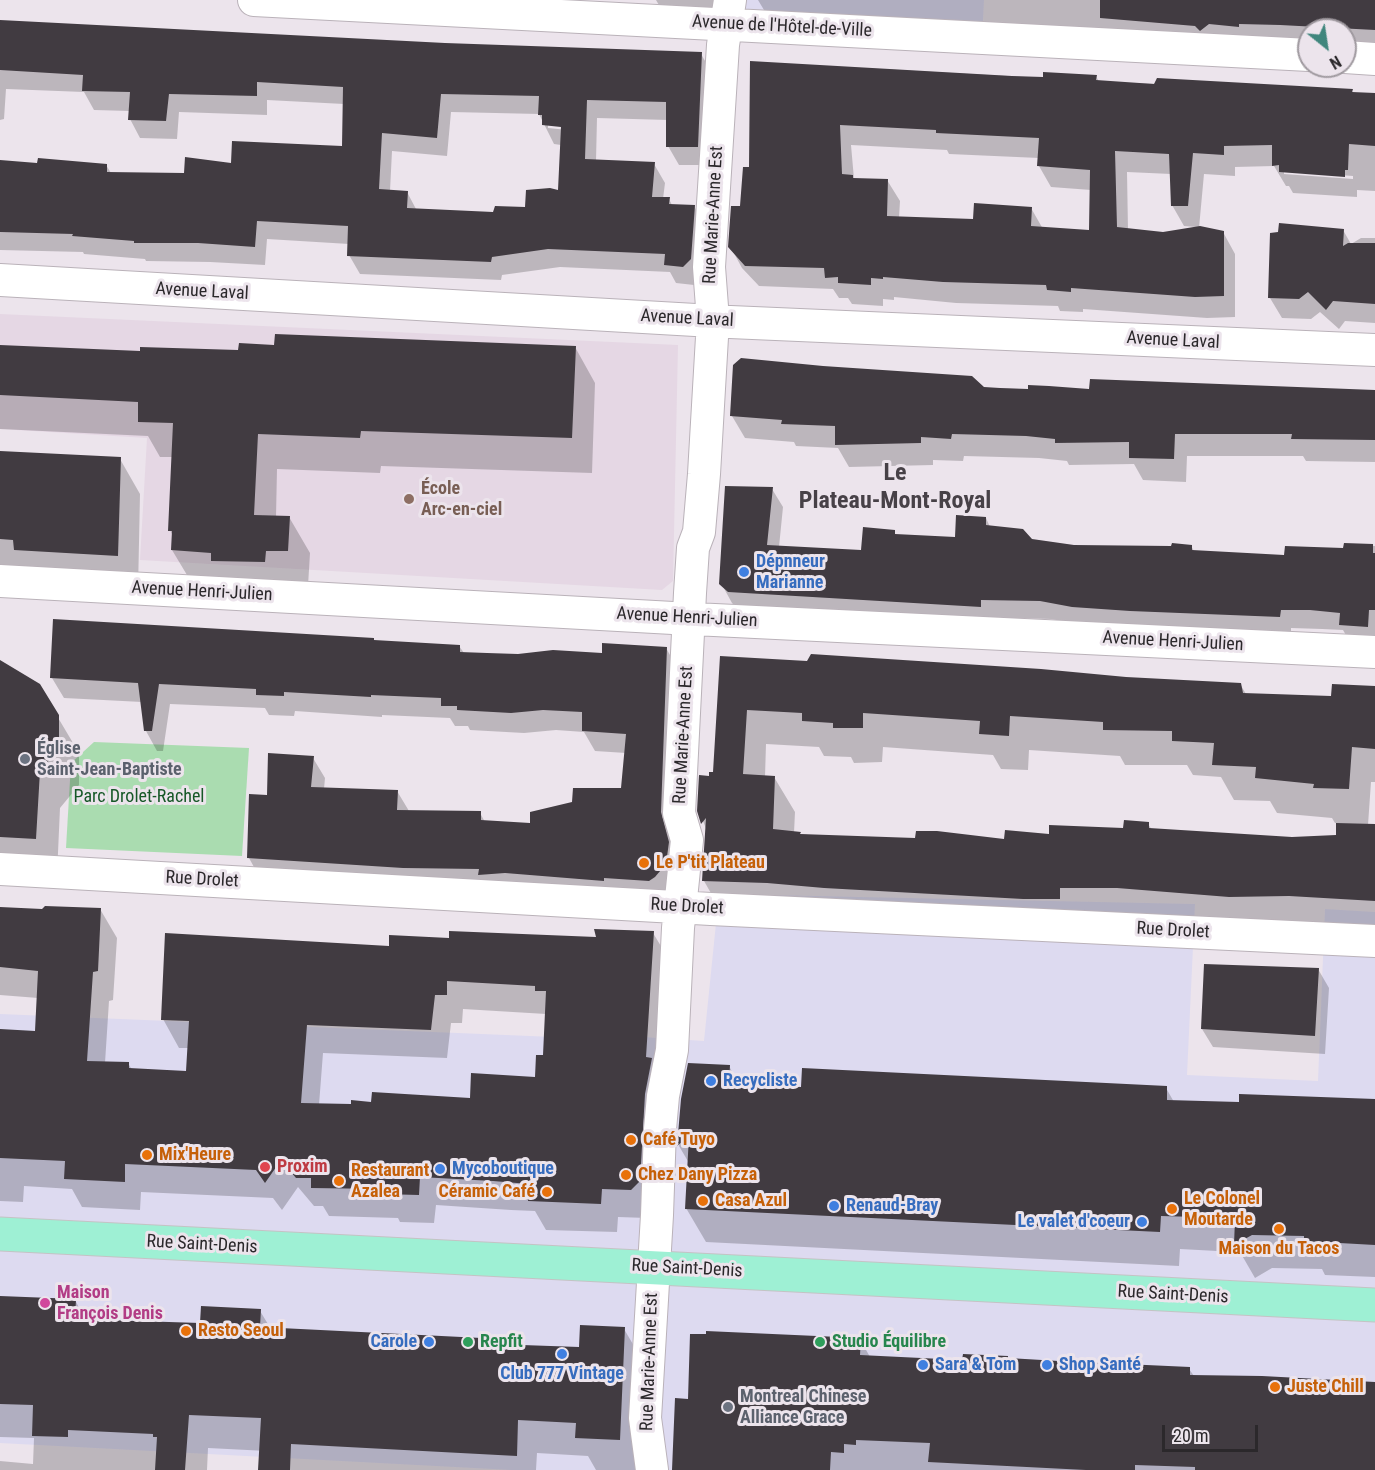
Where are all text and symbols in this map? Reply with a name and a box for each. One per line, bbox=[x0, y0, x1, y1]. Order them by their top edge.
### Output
street label: Avenue de l'Hôtel-de-Ville bbox=[692, 12, 872, 42]
north arrow bbox=[1297, 18, 1357, 78]
text: N bbox=[1326, 52, 1344, 73]
street label: Rue Marie-Anne Est bbox=[700, 145, 728, 285]
street label: Avenue Laval bbox=[155, 279, 249, 305]
street label: Avenue Laval bbox=[640, 306, 734, 332]
street label: Avenue Laval bbox=[1126, 328, 1220, 354]
district label: Le Plateau-Mont-Royal bbox=[799, 460, 991, 516]
place label: École Arc-en-ciel bbox=[421, 478, 502, 520]
marker: École Arc-en-ciel bbox=[402, 492, 416, 506]
place label: Dépnneur Marianne bbox=[756, 551, 825, 594]
marker: Dépnneur Marianne bbox=[737, 565, 751, 579]
street label: Avenue Henri-Julien bbox=[131, 578, 273, 606]
street label: Avenue Henri-Julien bbox=[616, 604, 758, 632]
street label: Avenue Henri-Julien bbox=[1102, 628, 1244, 656]
street label: Rue Marie-Anne Est bbox=[670, 665, 698, 805]
place label: Église Saint-Jean-Baptiste bbox=[37, 738, 182, 780]
marker: Église Saint-Jean-Baptiste bbox=[18, 752, 32, 766]
park label: Parc Drolet-Rachel bbox=[74, 786, 204, 808]
place label: Le P'tit Plateau bbox=[656, 852, 765, 874]
marker: Le P'tit Plateau bbox=[637, 856, 651, 870]
street label: Rue Drolet bbox=[165, 867, 239, 893]
street label: Rue Drolet bbox=[650, 894, 724, 920]
street label: Rue Drolet bbox=[1136, 918, 1210, 944]
place label: Recycliste bbox=[723, 1070, 797, 1092]
marker: Recycliste bbox=[704, 1074, 718, 1088]
place label: Café Tuyo bbox=[643, 1129, 715, 1151]
marker: Café Tuyo bbox=[624, 1133, 638, 1147]
place label: Mix'Heure bbox=[159, 1144, 231, 1166]
marker: Mix'Heure bbox=[140, 1148, 154, 1162]
place label: Proxim bbox=[277, 1156, 328, 1178]
place label: Mycoboutique bbox=[452, 1158, 554, 1180]
marker: Proxim bbox=[258, 1160, 272, 1174]
place label: Restaurant Azalea bbox=[351, 1160, 429, 1202]
marker: Mycoboutique bbox=[433, 1162, 447, 1176]
place label: Chez Dany Pizza bbox=[638, 1164, 757, 1186]
marker: Chez Dany Pizza bbox=[619, 1168, 633, 1182]
marker: Restaurant Azalea bbox=[332, 1174, 346, 1188]
place label: Céramic Café bbox=[439, 1181, 535, 1203]
marker: Céramic Café bbox=[540, 1185, 554, 1199]
place label: Le Colonel Moutarde bbox=[1184, 1188, 1260, 1230]
place label: Casa Azul bbox=[715, 1190, 787, 1212]
marker: Casa Azul bbox=[696, 1194, 710, 1208]
place label: Renaud-Bray bbox=[846, 1195, 938, 1217]
marker: Renaud-Bray bbox=[827, 1199, 841, 1213]
marker: Le Colonel Moutarde bbox=[1165, 1202, 1179, 1216]
place label: Le valet d'coeur bbox=[1017, 1211, 1130, 1233]
marker: Le valet d'coeur bbox=[1135, 1215, 1149, 1229]
marker: Maison du Tacos bbox=[1272, 1222, 1286, 1236]
street label: Rue Saint-Denis bbox=[146, 1231, 258, 1259]
place label: Maison du Tacos bbox=[1219, 1238, 1339, 1260]
street label: Rue Saint-Denis bbox=[631, 1255, 743, 1283]
street label: Rue Saint-Denis bbox=[1117, 1281, 1229, 1309]
place label: Maison François Denis bbox=[57, 1282, 163, 1324]
street label: Rue Marie-Anne Est bbox=[637, 1292, 663, 1432]
marker: Maison François Denis bbox=[38, 1296, 52, 1310]
place label: Resto Seoul bbox=[198, 1320, 284, 1342]
marker: Resto Seoul bbox=[179, 1324, 193, 1338]
place label: Carole bbox=[371, 1331, 417, 1353]
place label: Repfit bbox=[480, 1331, 523, 1353]
place label: Studio Équilibre bbox=[832, 1331, 946, 1353]
marker: Carole bbox=[422, 1335, 436, 1349]
marker: Repfit bbox=[461, 1335, 475, 1349]
marker: Studio Équilibre bbox=[813, 1335, 827, 1349]
marker: Club 777 Vintage bbox=[555, 1347, 569, 1361]
place label: Sara & Tom bbox=[935, 1354, 1016, 1376]
place label: Shop Santé bbox=[1059, 1354, 1141, 1376]
marker: Sara & Tom bbox=[916, 1358, 930, 1372]
marker: Shop Santé bbox=[1040, 1358, 1054, 1372]
place label: Club 777 Vintage bbox=[500, 1363, 624, 1385]
place label: Juste Chill bbox=[1287, 1376, 1364, 1398]
marker: Juste Chill bbox=[1268, 1380, 1282, 1394]
place label: Montreal Chinese Alliance Grace bbox=[740, 1386, 866, 1428]
marker: Montreal Chinese Alliance Grace bbox=[721, 1400, 735, 1414]
scale bar bbox=[1165, 1413, 1261, 1451]
text: 20 m bbox=[1173, 1425, 1208, 1446]

